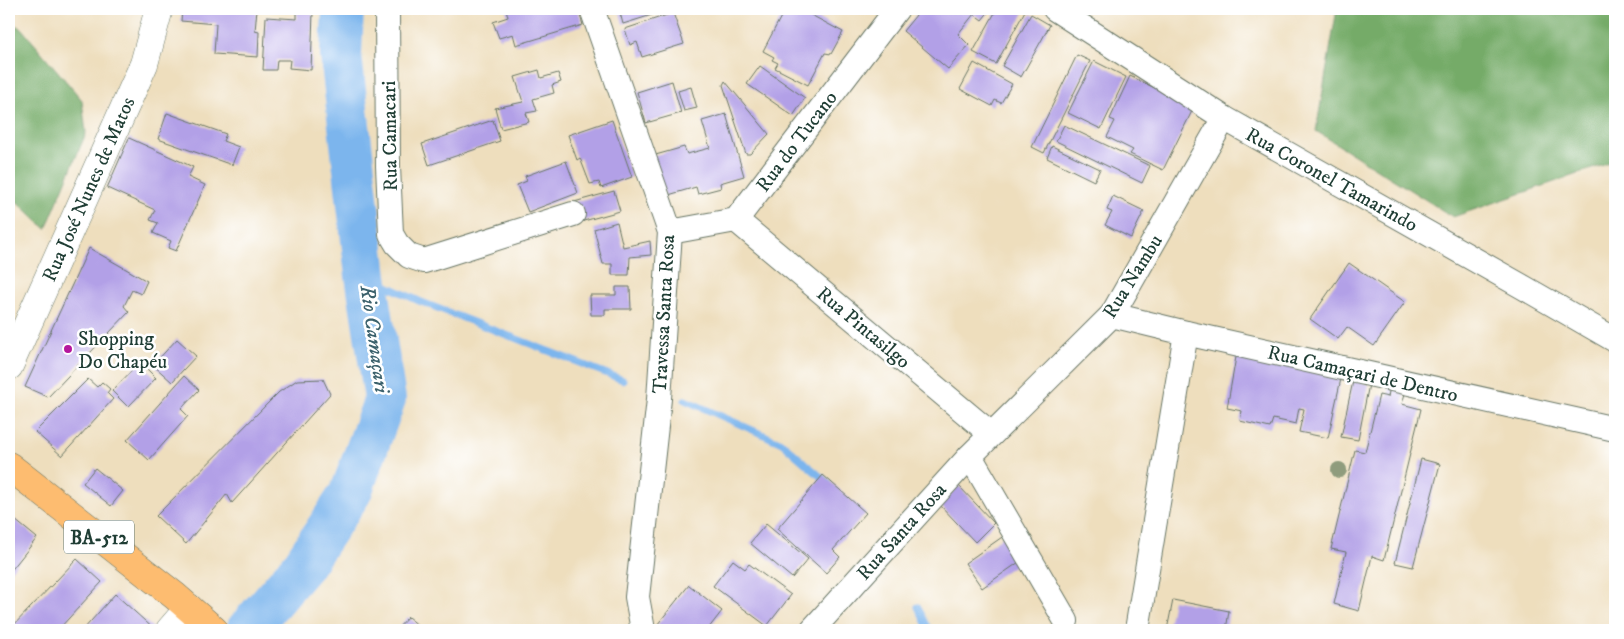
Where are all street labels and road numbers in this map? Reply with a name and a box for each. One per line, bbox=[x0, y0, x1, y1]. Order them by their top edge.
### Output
street label: Rua Camacari bbox=[377, 80, 404, 192]
street label: Rua do Tucano bbox=[751, 86, 843, 197]
street label: Rua José Nunes de Matos bbox=[37, 93, 142, 286]
street label: Rua Coronel Tamarindo bbox=[1241, 123, 1422, 238]
street label: Rua Nambu bbox=[1098, 230, 1169, 323]
street label: Travessa Santa Rosa bbox=[648, 234, 681, 394]
street label: Rua Pintasilgo bbox=[811, 282, 915, 375]
street label: Rua Camaçari de Dentro bbox=[1265, 340, 1460, 409]
street label: Rua Santa Rosa bbox=[852, 478, 953, 586]
road number: BA-512 bbox=[64, 520, 134, 554]

